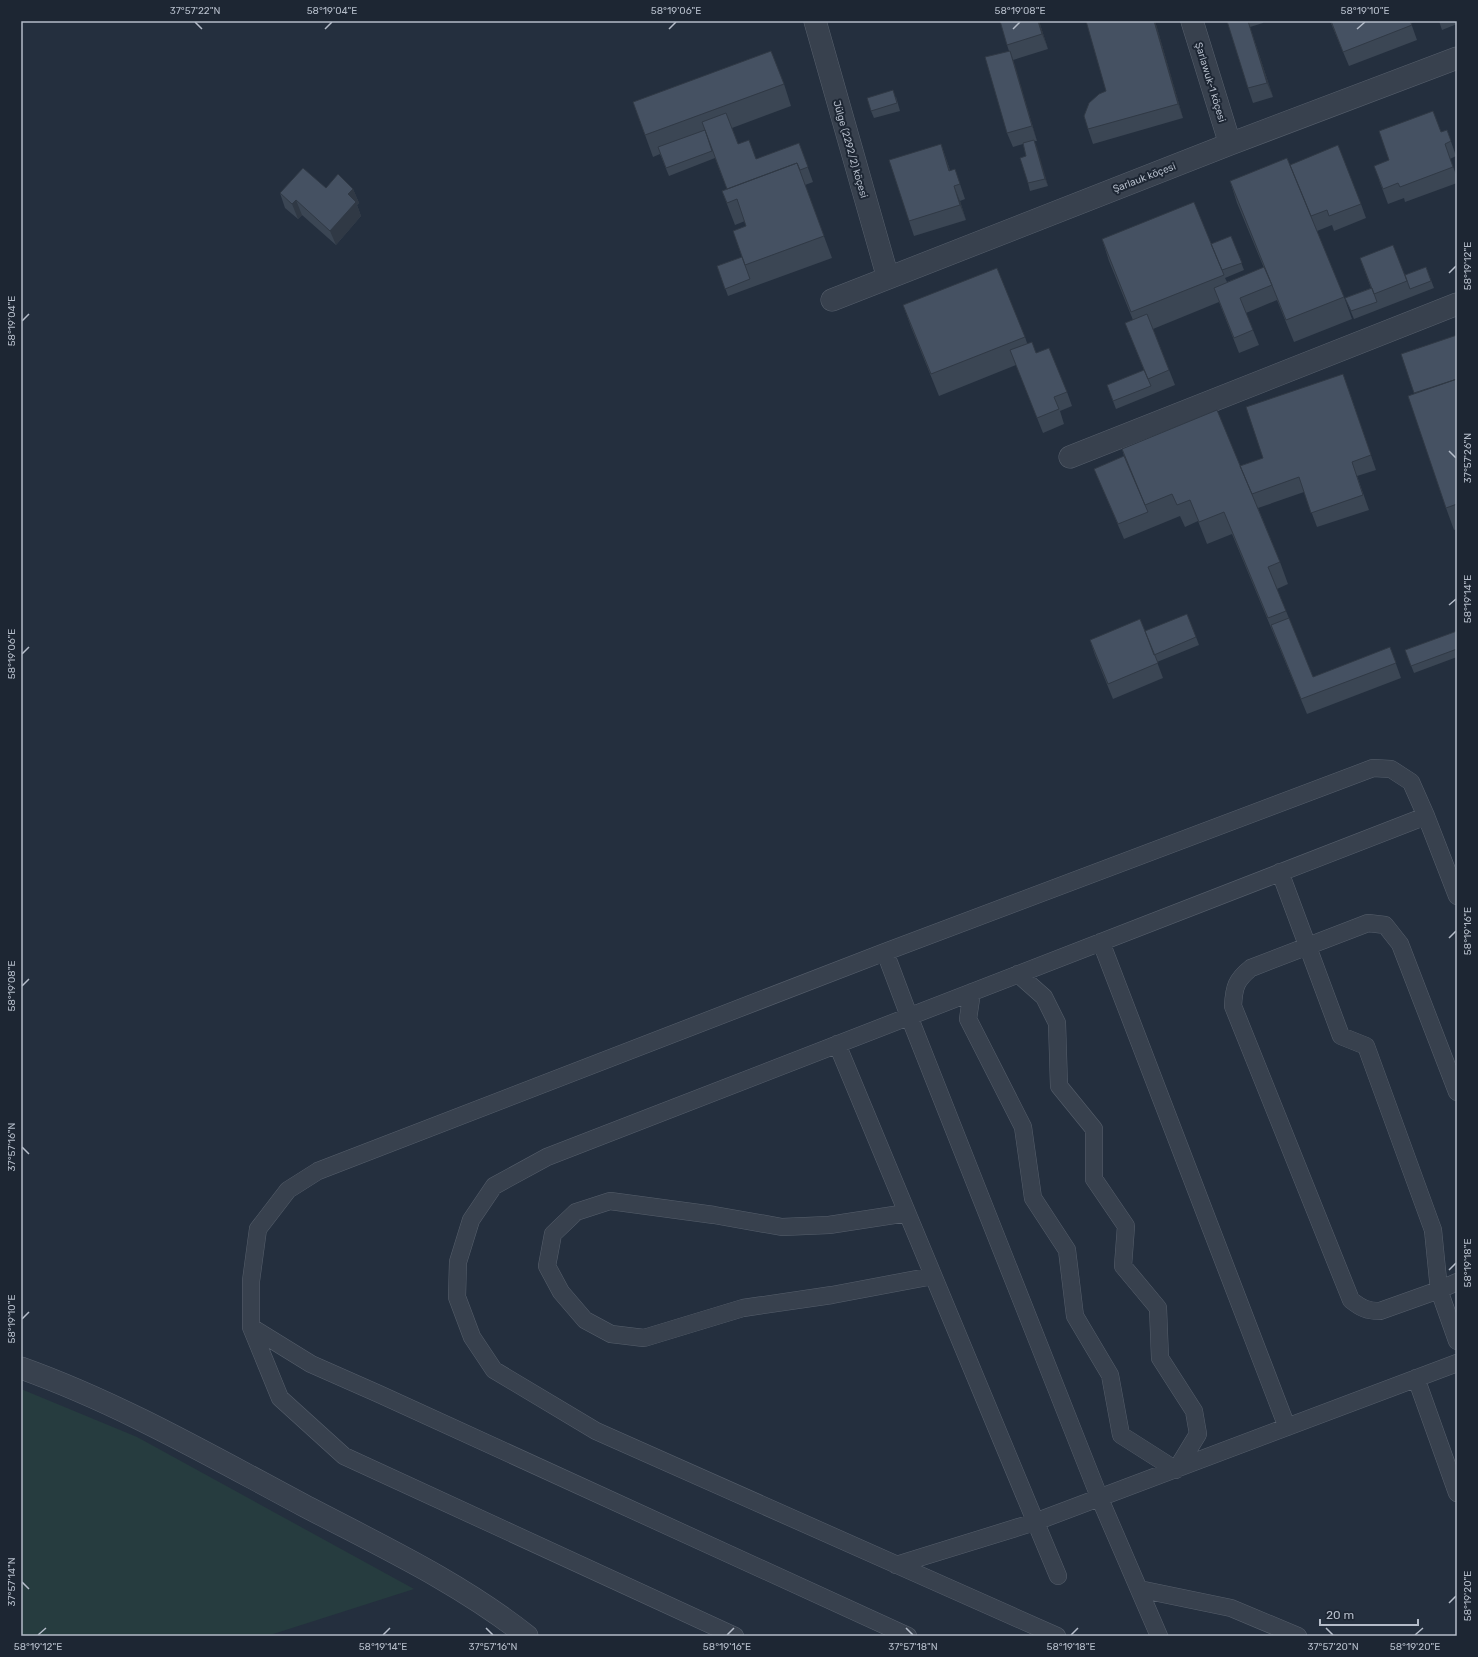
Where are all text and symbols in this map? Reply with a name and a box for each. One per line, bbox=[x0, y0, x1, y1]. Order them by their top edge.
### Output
text: 37°57'22"N bbox=[170, 5, 220, 17]
text: 58°19'04"E bbox=[307, 5, 357, 17]
text: 58°19'06"E bbox=[651, 5, 701, 17]
text: 58°19'08"E bbox=[994, 5, 1046, 17]
text: 58°19'10"E bbox=[1341, 5, 1390, 17]
street label: Şarlawuk-1 köçesi bbox=[1192, 41, 1228, 124]
street label: Jülge (2292/2) köçesi bbox=[830, 99, 870, 200]
street label: Şarlauk köçesi bbox=[1111, 160, 1177, 195]
text: 58°19'12"E bbox=[1462, 242, 1474, 290]
text: 58°19'04"E bbox=[6, 296, 18, 346]
text: 37°57'26"N bbox=[1462, 433, 1474, 483]
text: 58°19'14"E bbox=[1462, 575, 1474, 623]
text: 58°19'06"E bbox=[6, 629, 18, 679]
text: 58°19'16"E bbox=[1462, 907, 1474, 955]
text: 58°19'08"E bbox=[6, 960, 18, 1012]
text: 37°57'16"N bbox=[6, 1123, 18, 1171]
text: 58°19'18"E bbox=[1462, 1238, 1474, 1288]
text: 58°19'10"E bbox=[6, 1295, 18, 1344]
text: 37°57'14"N bbox=[6, 1557, 18, 1607]
text: 58°19'20"E bbox=[1462, 1571, 1474, 1621]
scale bar bbox=[1320, 1601, 1418, 1627]
text: 20 m bbox=[1326, 1608, 1354, 1622]
text: 58°19'12"E bbox=[14, 1641, 62, 1653]
text: 58°19'14"E bbox=[359, 1641, 407, 1653]
text: 37°57'16"N bbox=[469, 1641, 517, 1653]
text: 58°19'16"E bbox=[703, 1641, 751, 1653]
text: 37°57'18"N bbox=[888, 1641, 938, 1653]
text: 58°19'18"E bbox=[1046, 1641, 1096, 1653]
text: 37°57'20"N bbox=[1307, 1641, 1359, 1653]
text: 58°19'20"E bbox=[1390, 1641, 1440, 1653]

